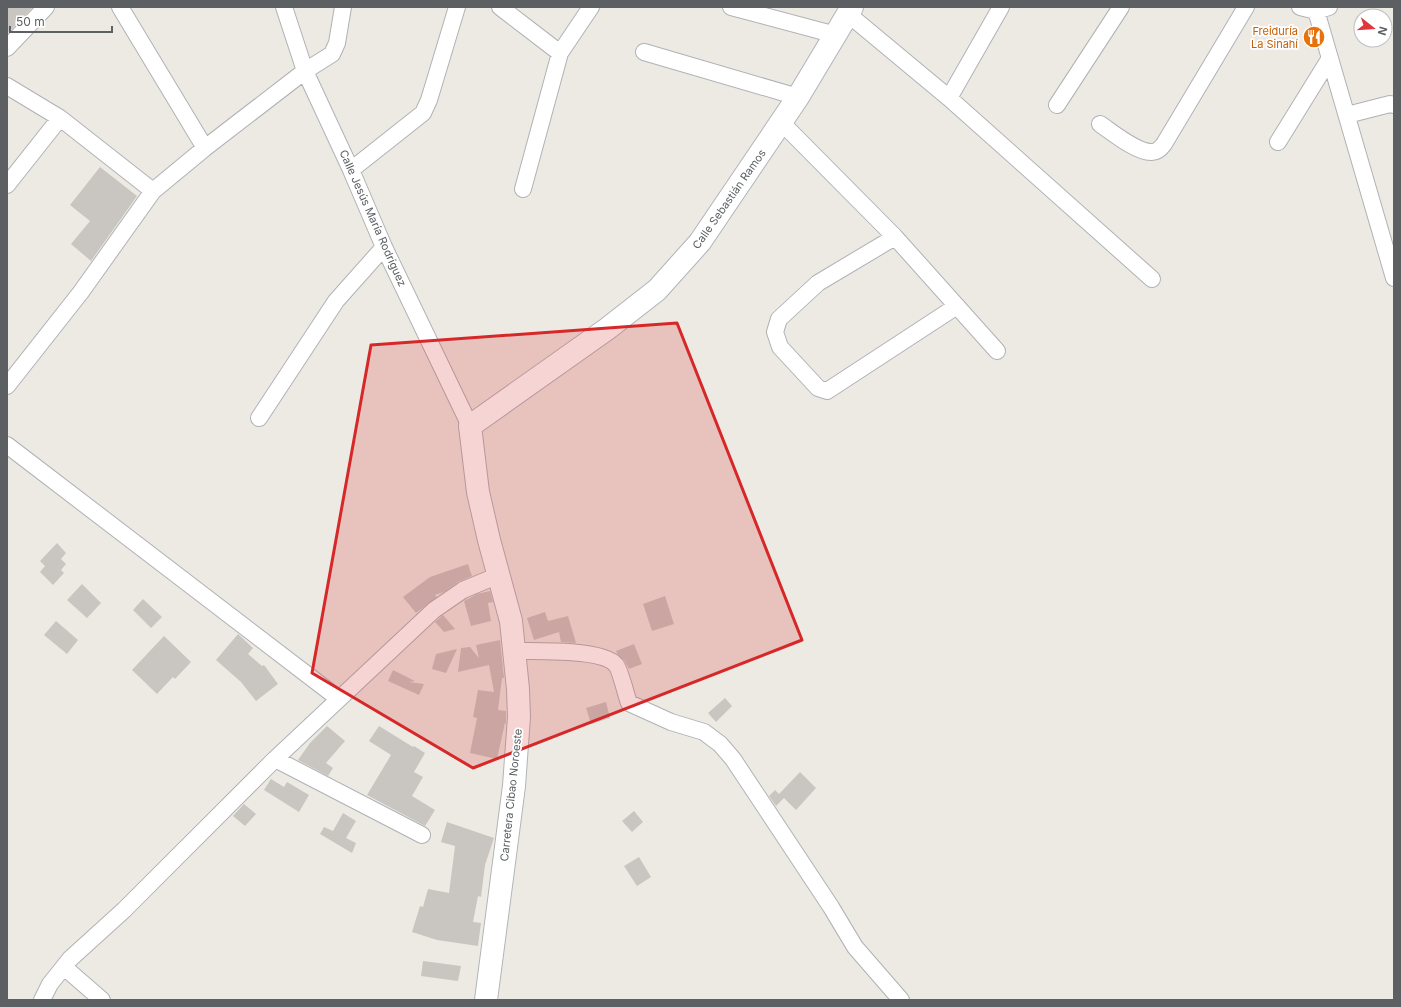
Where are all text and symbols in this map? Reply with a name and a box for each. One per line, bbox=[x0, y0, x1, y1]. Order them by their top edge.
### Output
scale bar bbox=[10, 8, 112, 34]
north arrow bbox=[1353, 8, 1393, 48]
text: 50 m bbox=[16, 14, 45, 29]
place label: Freiduría La Sinahí bbox=[1251, 24, 1298, 51]
restaurant icon: Freiduría La Sinahí bbox=[1301, 24, 1327, 50]
text: N bbox=[1375, 25, 1390, 37]
street label: Calle Sebastián Ramos bbox=[689, 146, 769, 252]
street label: Calle Jesús María Rodríguez bbox=[336, 147, 410, 289]
street label: Carretera Cibao Noroeste bbox=[497, 728, 525, 862]

